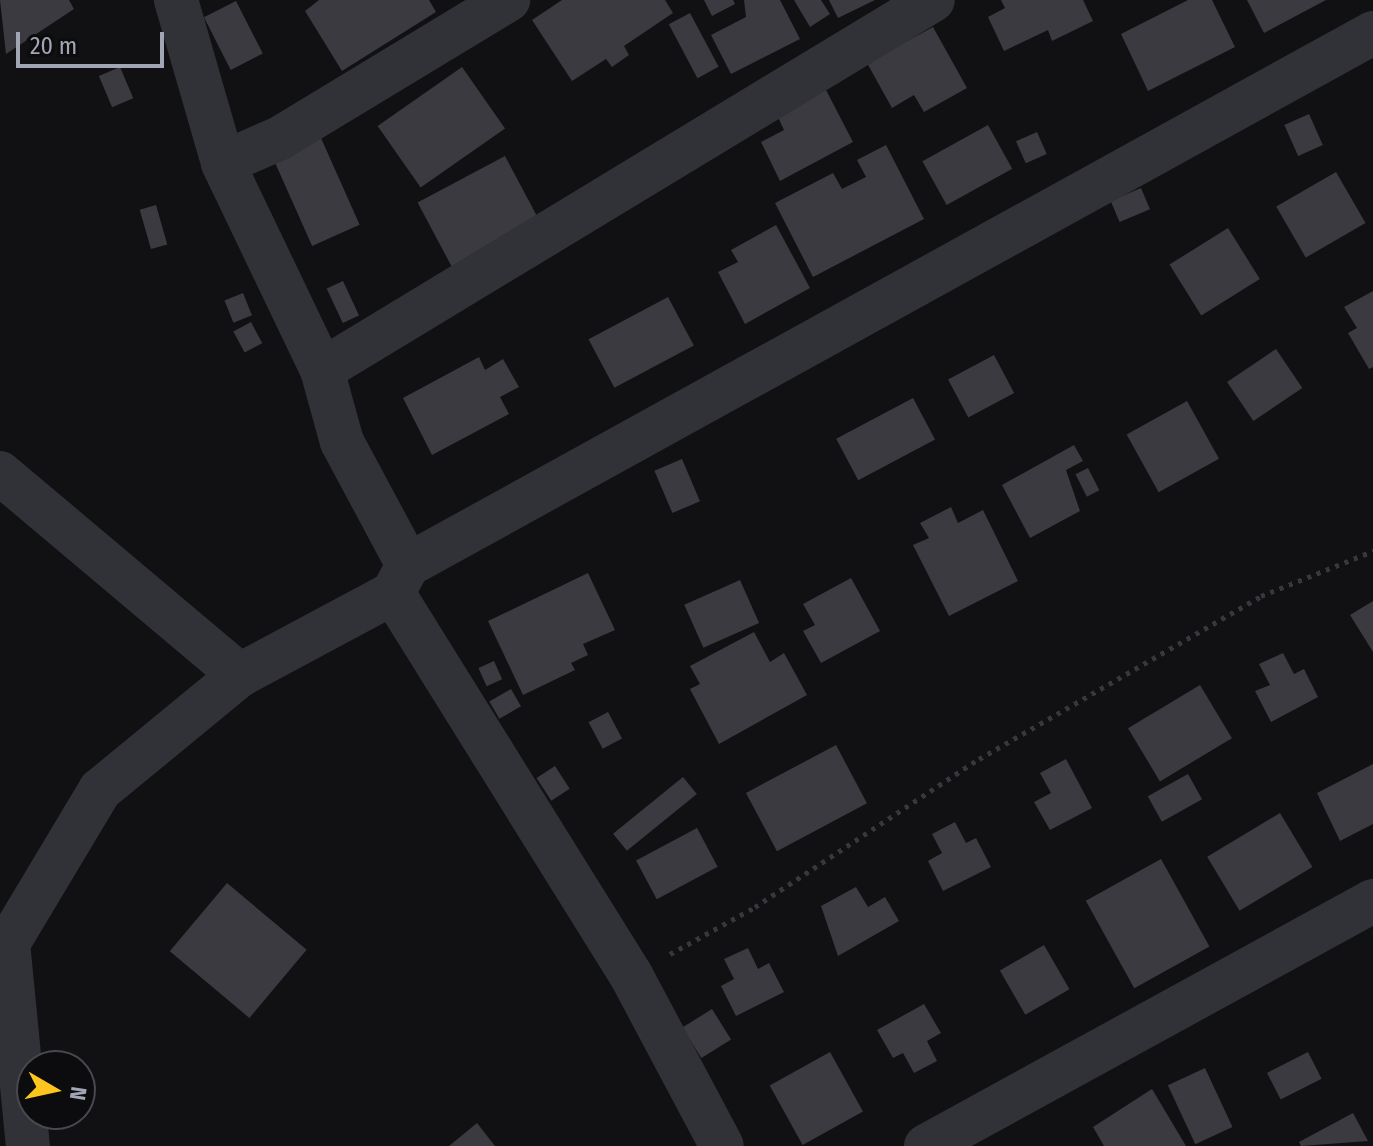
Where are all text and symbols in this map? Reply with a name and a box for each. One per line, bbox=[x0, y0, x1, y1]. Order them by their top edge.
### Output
scale bar bbox=[20, 16, 168, 66]
text: 20 m bbox=[30, 32, 77, 60]
north arrow bbox=[16, 1050, 96, 1130]
text: N bbox=[64, 1085, 93, 1102]

